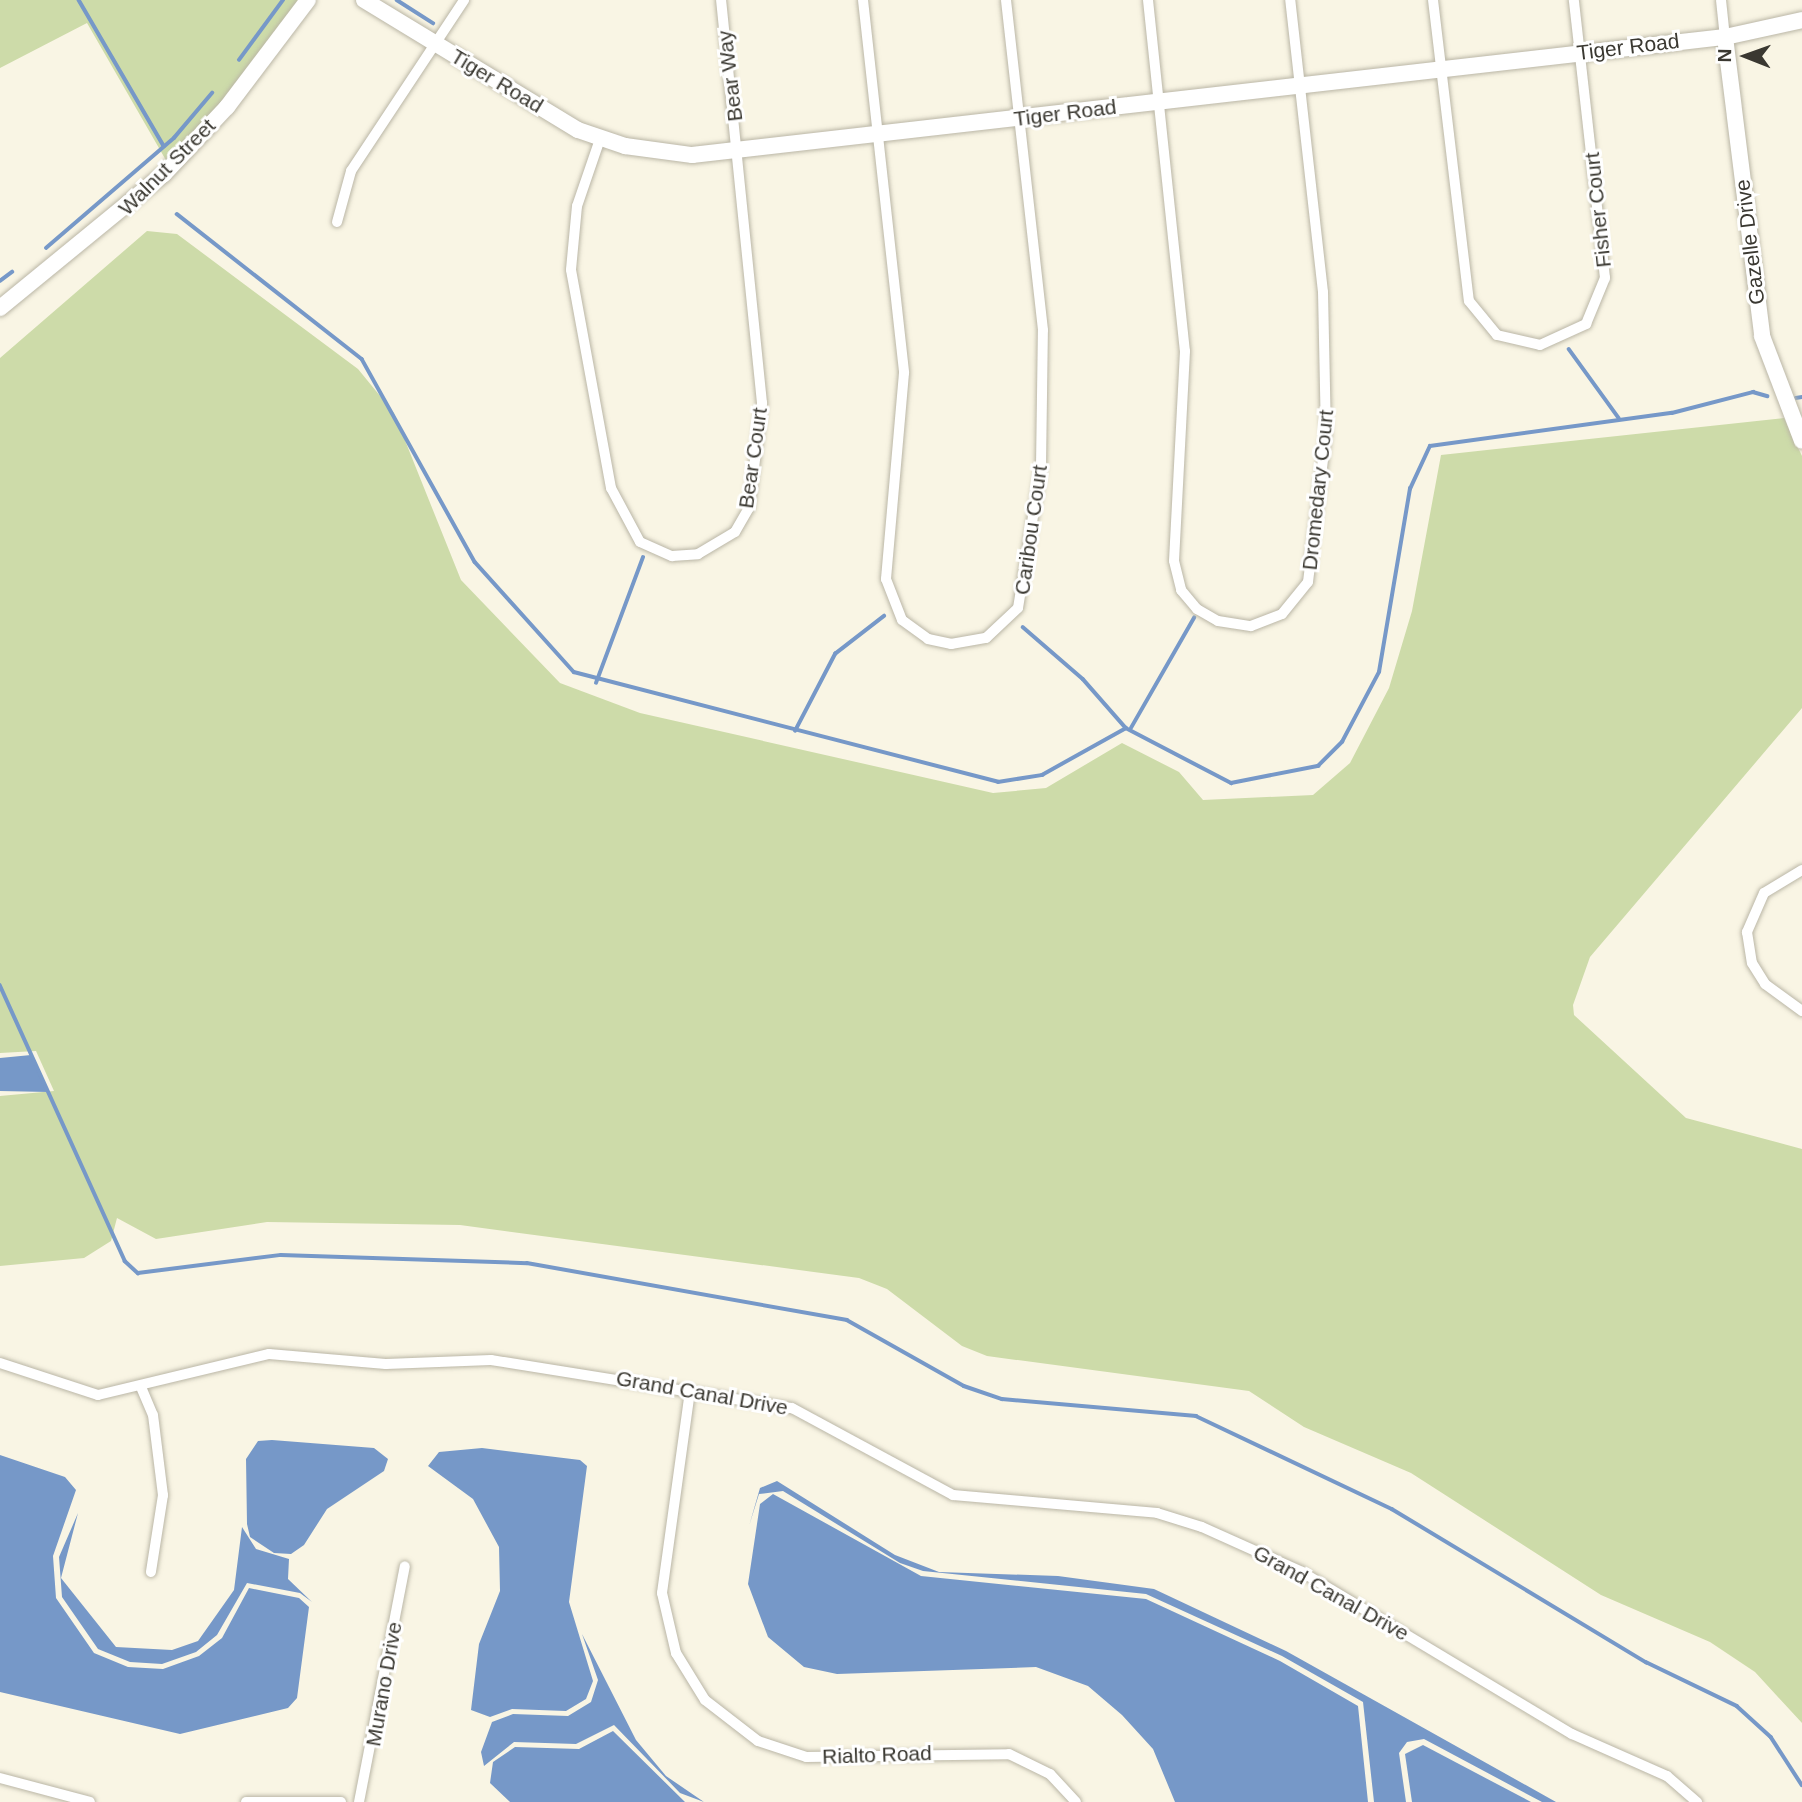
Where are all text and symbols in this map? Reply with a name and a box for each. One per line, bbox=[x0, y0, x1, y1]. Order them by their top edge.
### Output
north arrow bbox=[1711, 21, 1781, 91]
street label: Tiger Road bbox=[1575, 28, 1681, 66]
street label: Bear Way bbox=[712, 29, 748, 123]
street label: Tiger Road bbox=[446, 44, 548, 118]
text: N bbox=[1714, 49, 1735, 63]
street label: Tiger Road bbox=[1012, 94, 1118, 132]
street label: Walnut Street bbox=[113, 113, 221, 221]
street label: Fisher Court bbox=[1579, 151, 1617, 269]
street label: Gazelle Drive bbox=[1730, 178, 1770, 306]
street label: Bear Court bbox=[733, 406, 773, 510]
street label: Dromedary Court bbox=[1297, 409, 1339, 571]
street label: Caribou Court bbox=[1009, 464, 1053, 596]
street label: Grand Canal Drive bbox=[614, 1365, 790, 1421]
street label: Grand Canal Drive bbox=[1249, 1540, 1413, 1646]
street label: Murano Drive bbox=[361, 1620, 407, 1748]
street label: Rialto Road bbox=[822, 1740, 932, 1770]

